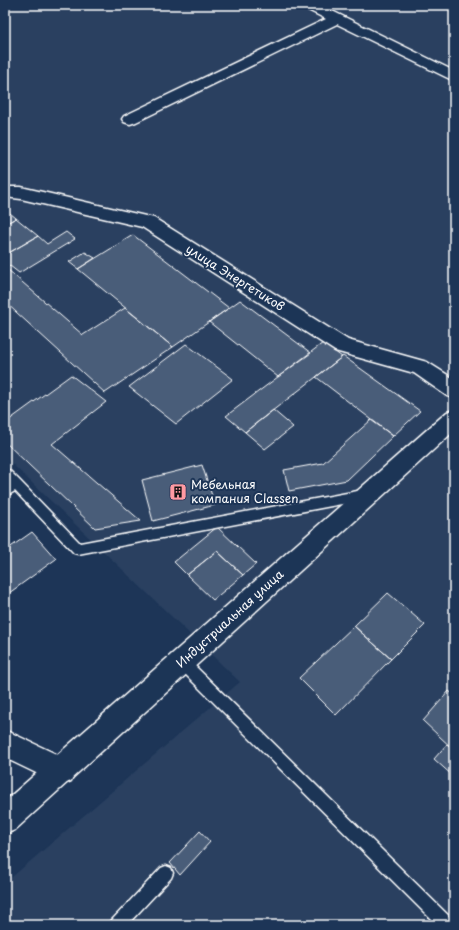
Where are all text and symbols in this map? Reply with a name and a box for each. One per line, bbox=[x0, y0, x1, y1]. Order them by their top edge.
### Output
street label: улица Энергетиков bbox=[183, 239, 288, 315]
place label: Мебельная компания Сlassen bbox=[191, 475, 298, 507]
building icon: Мебельная компания Сlassen bbox=[168, 482, 188, 502]
street label: Индустриальная улица bbox=[172, 565, 287, 671]

